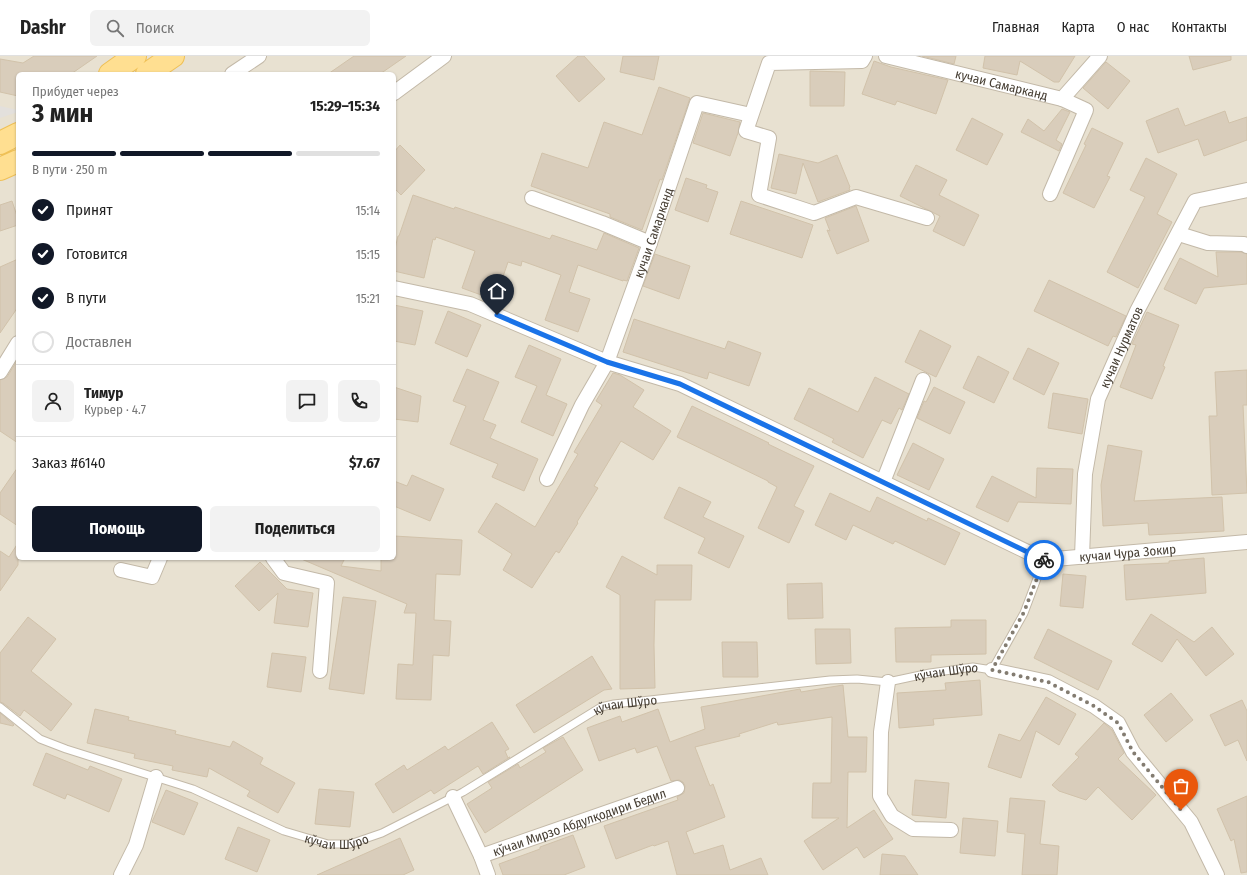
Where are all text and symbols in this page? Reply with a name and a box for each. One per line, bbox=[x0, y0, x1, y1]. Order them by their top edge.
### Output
search box bbox=[90, 10, 370, 46]
text: Dashr bbox=[20, 16, 66, 39]
icon: search bbox=[104, 17, 126, 39]
text: Поиск bbox=[136, 19, 174, 37]
text: Главная bbox=[992, 19, 1039, 36]
text: Карта bbox=[1061, 19, 1095, 36]
text: О нас bbox=[1117, 19, 1149, 36]
text: Контакты bbox=[1171, 19, 1227, 36]
street label: кучаи Самарканд bbox=[954, 66, 1050, 103]
text: Прибудет через bbox=[32, 84, 119, 99]
text: 15:29–15:34 bbox=[310, 97, 380, 115]
text: 3 мин bbox=[32, 98, 93, 129]
text: В пути · 250 m bbox=[32, 162, 108, 177]
street label: кучаи Самарканд bbox=[631, 185, 676, 280]
icon: check bbox=[32, 199, 54, 221]
text: Принят bbox=[66, 201, 113, 219]
text: 15:14 bbox=[355, 203, 380, 218]
icon: check bbox=[32, 243, 54, 265]
text: Готовится bbox=[66, 245, 128, 263]
text: 15:15 bbox=[356, 247, 380, 262]
pin bbox=[480, 274, 514, 315]
icon: home bbox=[486, 280, 508, 302]
icon: check bbox=[32, 287, 54, 309]
text: В пути bbox=[66, 289, 107, 307]
text: 15:21 bbox=[356, 291, 380, 306]
street label: кучаи Нурматов bbox=[1097, 304, 1146, 390]
text: Доставлен bbox=[66, 333, 132, 351]
button: person bbox=[32, 380, 74, 422]
button: chat bbox=[286, 380, 328, 422]
button: phone bbox=[338, 380, 380, 422]
text: Тимур bbox=[84, 384, 123, 402]
text: Курьер · 4.7 bbox=[84, 402, 146, 417]
text: Заказ #6140 bbox=[32, 454, 106, 472]
text: $7.67 bbox=[349, 454, 380, 472]
button: Помощь bbox=[32, 506, 202, 552]
button: Поделиться bbox=[210, 506, 380, 552]
courier bbox=[1024, 540, 1064, 580]
street label: кучаи Чура Зокир bbox=[1079, 541, 1177, 565]
icon: bike bbox=[1033, 549, 1055, 571]
street label: кўчаи Шўро bbox=[913, 660, 979, 684]
street label: кўчаи Шўро bbox=[590, 692, 658, 718]
pin bbox=[1164, 769, 1198, 810]
icon: bag bbox=[1170, 775, 1192, 797]
street label: кўчаи Мирзо Абдулқодири Бедил bbox=[491, 785, 668, 859]
street label: кўчаи Шўро bbox=[303, 831, 371, 852]

